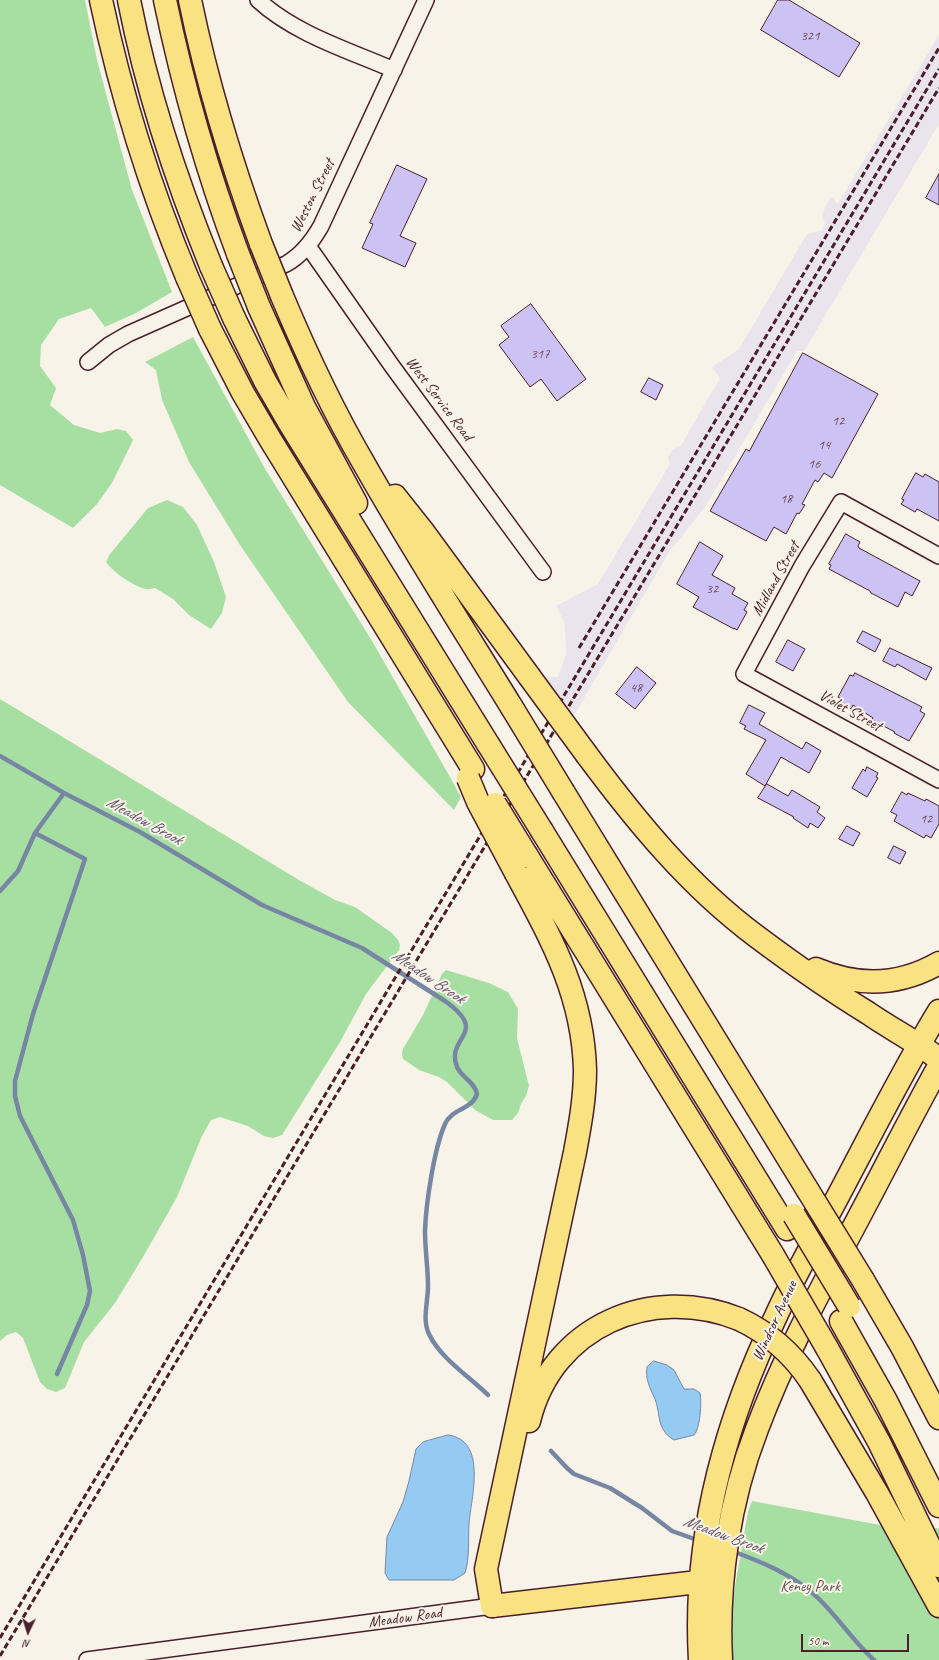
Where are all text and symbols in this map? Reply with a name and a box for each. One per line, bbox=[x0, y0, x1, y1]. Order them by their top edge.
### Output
house number: 321 bbox=[801, 28, 819, 44]
street label: Weston Street bbox=[286, 156, 340, 236]
house number: 317 bbox=[531, 346, 549, 362]
street label: West Service Road bbox=[401, 353, 477, 445]
house number: 12 bbox=[832, 413, 844, 429]
house number: 14 bbox=[818, 437, 830, 453]
house number: 16 bbox=[808, 456, 820, 472]
house number: 18 bbox=[780, 491, 792, 507]
street label: Midland Street bbox=[748, 538, 804, 620]
house number: 32 bbox=[706, 581, 718, 597]
house number: 48 bbox=[630, 680, 642, 696]
street label: Violet Street bbox=[815, 686, 885, 736]
water label: Meadow Brook bbox=[103, 792, 185, 850]
house number: 12 bbox=[920, 811, 932, 827]
water label: Meadow Brook bbox=[388, 945, 468, 1009]
street label: Windsor Avenue bbox=[748, 1278, 802, 1364]
water label: Meadow Brook bbox=[680, 1511, 766, 1559]
park label: Keney Park bbox=[780, 1577, 840, 1597]
street label: Meadow Road bbox=[367, 1603, 443, 1633]
north arrow bbox=[8, 1612, 48, 1652]
scale bar bbox=[803, 1626, 911, 1652]
text: 50 m bbox=[808, 1633, 828, 1649]
text: N bbox=[23, 1637, 31, 1651]

